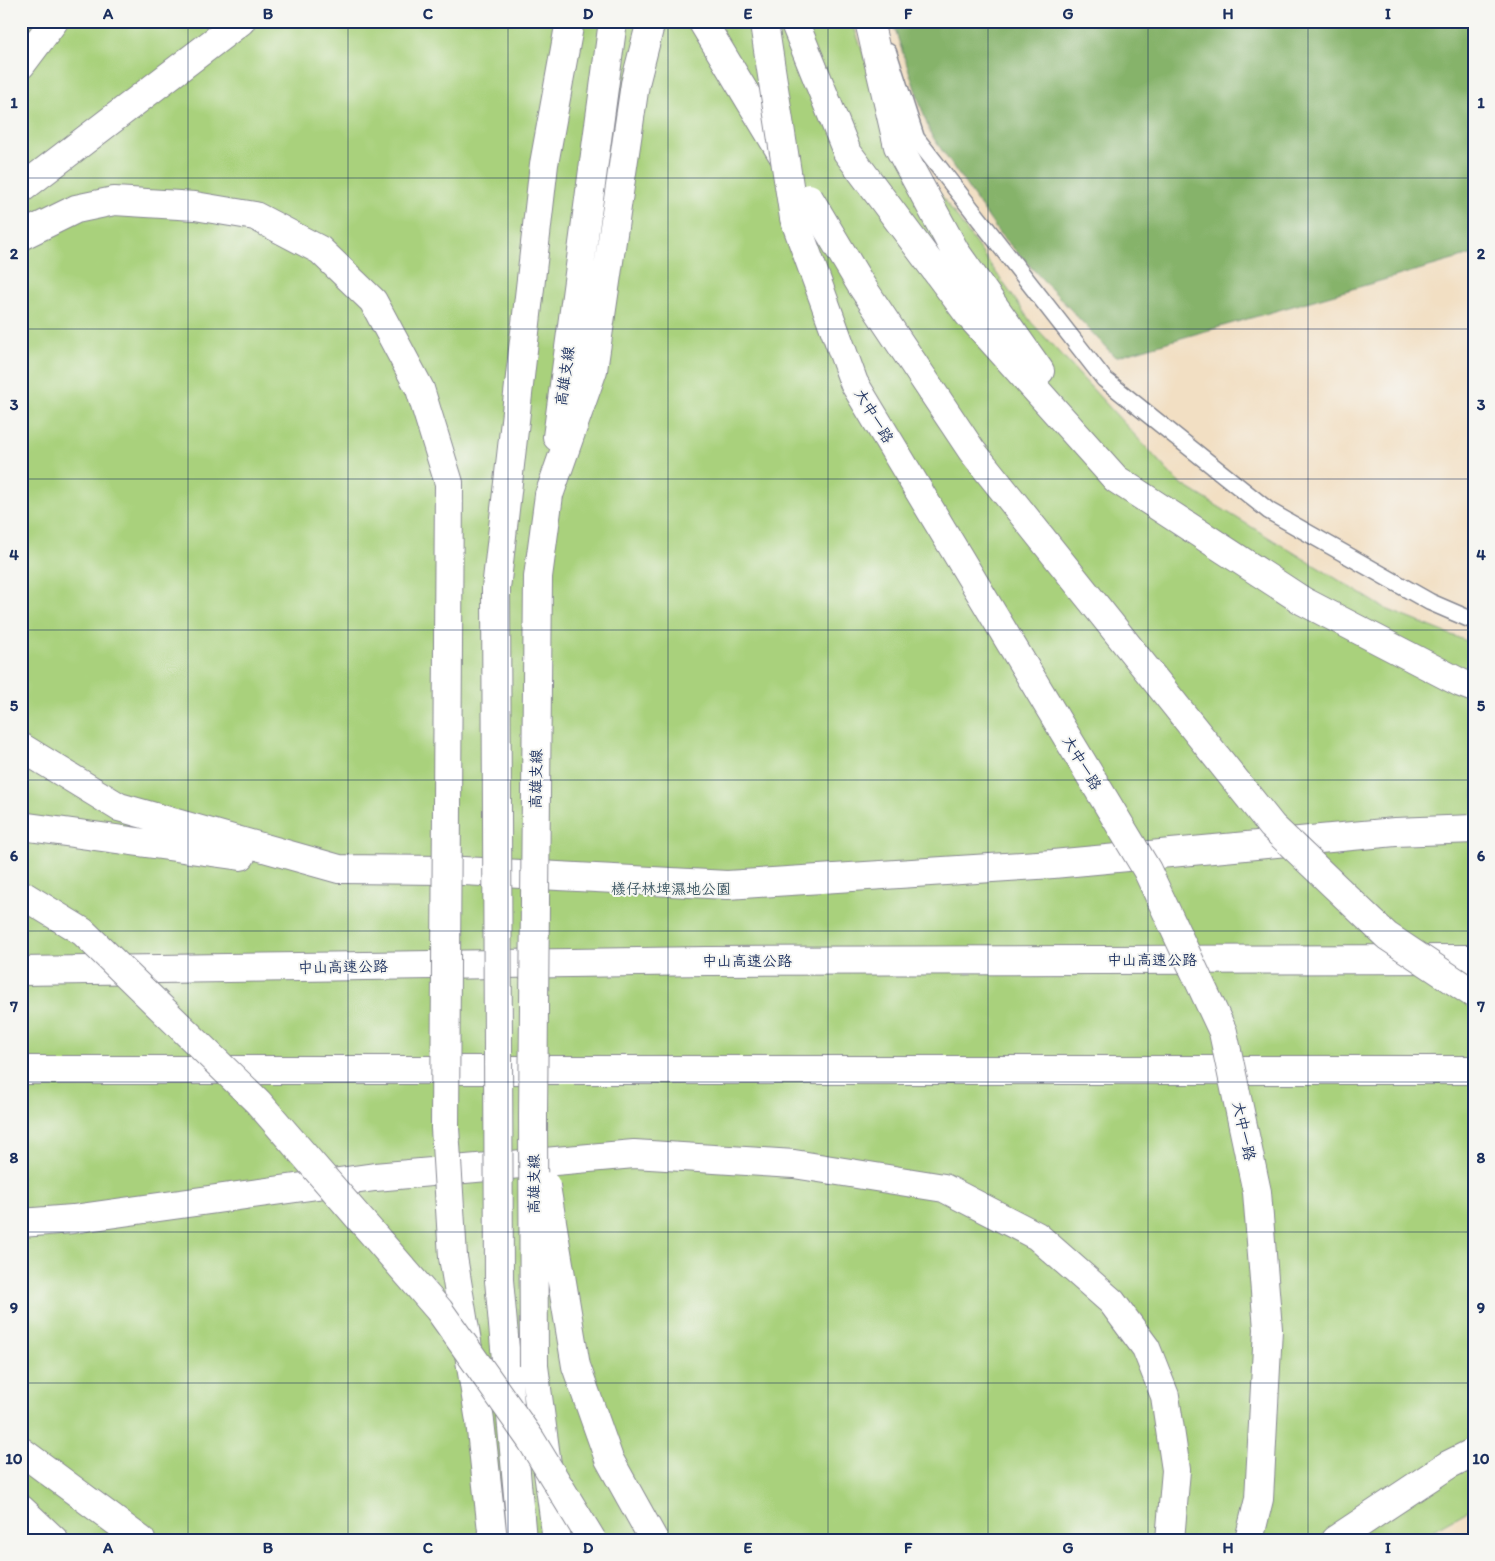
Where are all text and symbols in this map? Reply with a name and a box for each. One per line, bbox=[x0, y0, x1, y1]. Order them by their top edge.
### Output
text: A bbox=[102, 4, 114, 23]
text: B bbox=[263, 4, 274, 23]
text: C bbox=[423, 4, 434, 23]
text: D bbox=[583, 4, 594, 23]
text: E bbox=[744, 4, 753, 23]
text: F bbox=[904, 4, 913, 23]
text: G bbox=[1062, 4, 1074, 23]
text: H bbox=[1222, 4, 1234, 23]
text: I bbox=[1385, 4, 1391, 23]
text: 1 bbox=[10, 93, 18, 112]
text: 1 bbox=[1477, 93, 1485, 112]
text: 2 bbox=[10, 244, 19, 263]
text: 2 bbox=[1477, 244, 1486, 263]
street label: 高雄支線 bbox=[552, 345, 578, 407]
street label: 大中一路 bbox=[851, 386, 897, 446]
text: 3 bbox=[10, 395, 19, 414]
text: 3 bbox=[1477, 395, 1486, 414]
text: 4 bbox=[9, 545, 19, 564]
text: 4 bbox=[1476, 545, 1486, 564]
text: 5 bbox=[10, 696, 19, 715]
text: 5 bbox=[1477, 696, 1486, 715]
street label: 大中一路 bbox=[1059, 733, 1105, 793]
street label: 高雄支線 bbox=[526, 749, 546, 809]
text: 6 bbox=[10, 846, 19, 865]
text: 6 bbox=[1477, 846, 1486, 865]
park label: 檨仔林埤濕地公園 bbox=[611, 880, 731, 898]
street label: 中山高速公路 bbox=[1107, 951, 1197, 969]
street label: 中山高速公路 bbox=[702, 952, 792, 970]
street label: 中山高速公路 bbox=[298, 957, 388, 977]
text: 7 bbox=[9, 997, 18, 1016]
text: 7 bbox=[1476, 997, 1485, 1016]
street label: 大中一路 bbox=[1229, 1100, 1259, 1162]
text: 8 bbox=[10, 1148, 19, 1167]
text: 8 bbox=[1477, 1148, 1486, 1167]
street label: 高雄支線 bbox=[525, 1154, 543, 1214]
text: 9 bbox=[10, 1298, 18, 1317]
text: 9 bbox=[1477, 1298, 1485, 1317]
text: 10 bbox=[5, 1449, 23, 1468]
text: 10 bbox=[1472, 1449, 1490, 1468]
text: A bbox=[102, 1538, 114, 1557]
text: B bbox=[263, 1538, 274, 1557]
text: C bbox=[423, 1538, 434, 1557]
text: D bbox=[583, 1538, 594, 1557]
text: E bbox=[744, 1538, 753, 1557]
text: F bbox=[904, 1538, 913, 1557]
text: G bbox=[1062, 1538, 1074, 1557]
text: H bbox=[1222, 1538, 1234, 1557]
text: I bbox=[1385, 1538, 1391, 1557]

